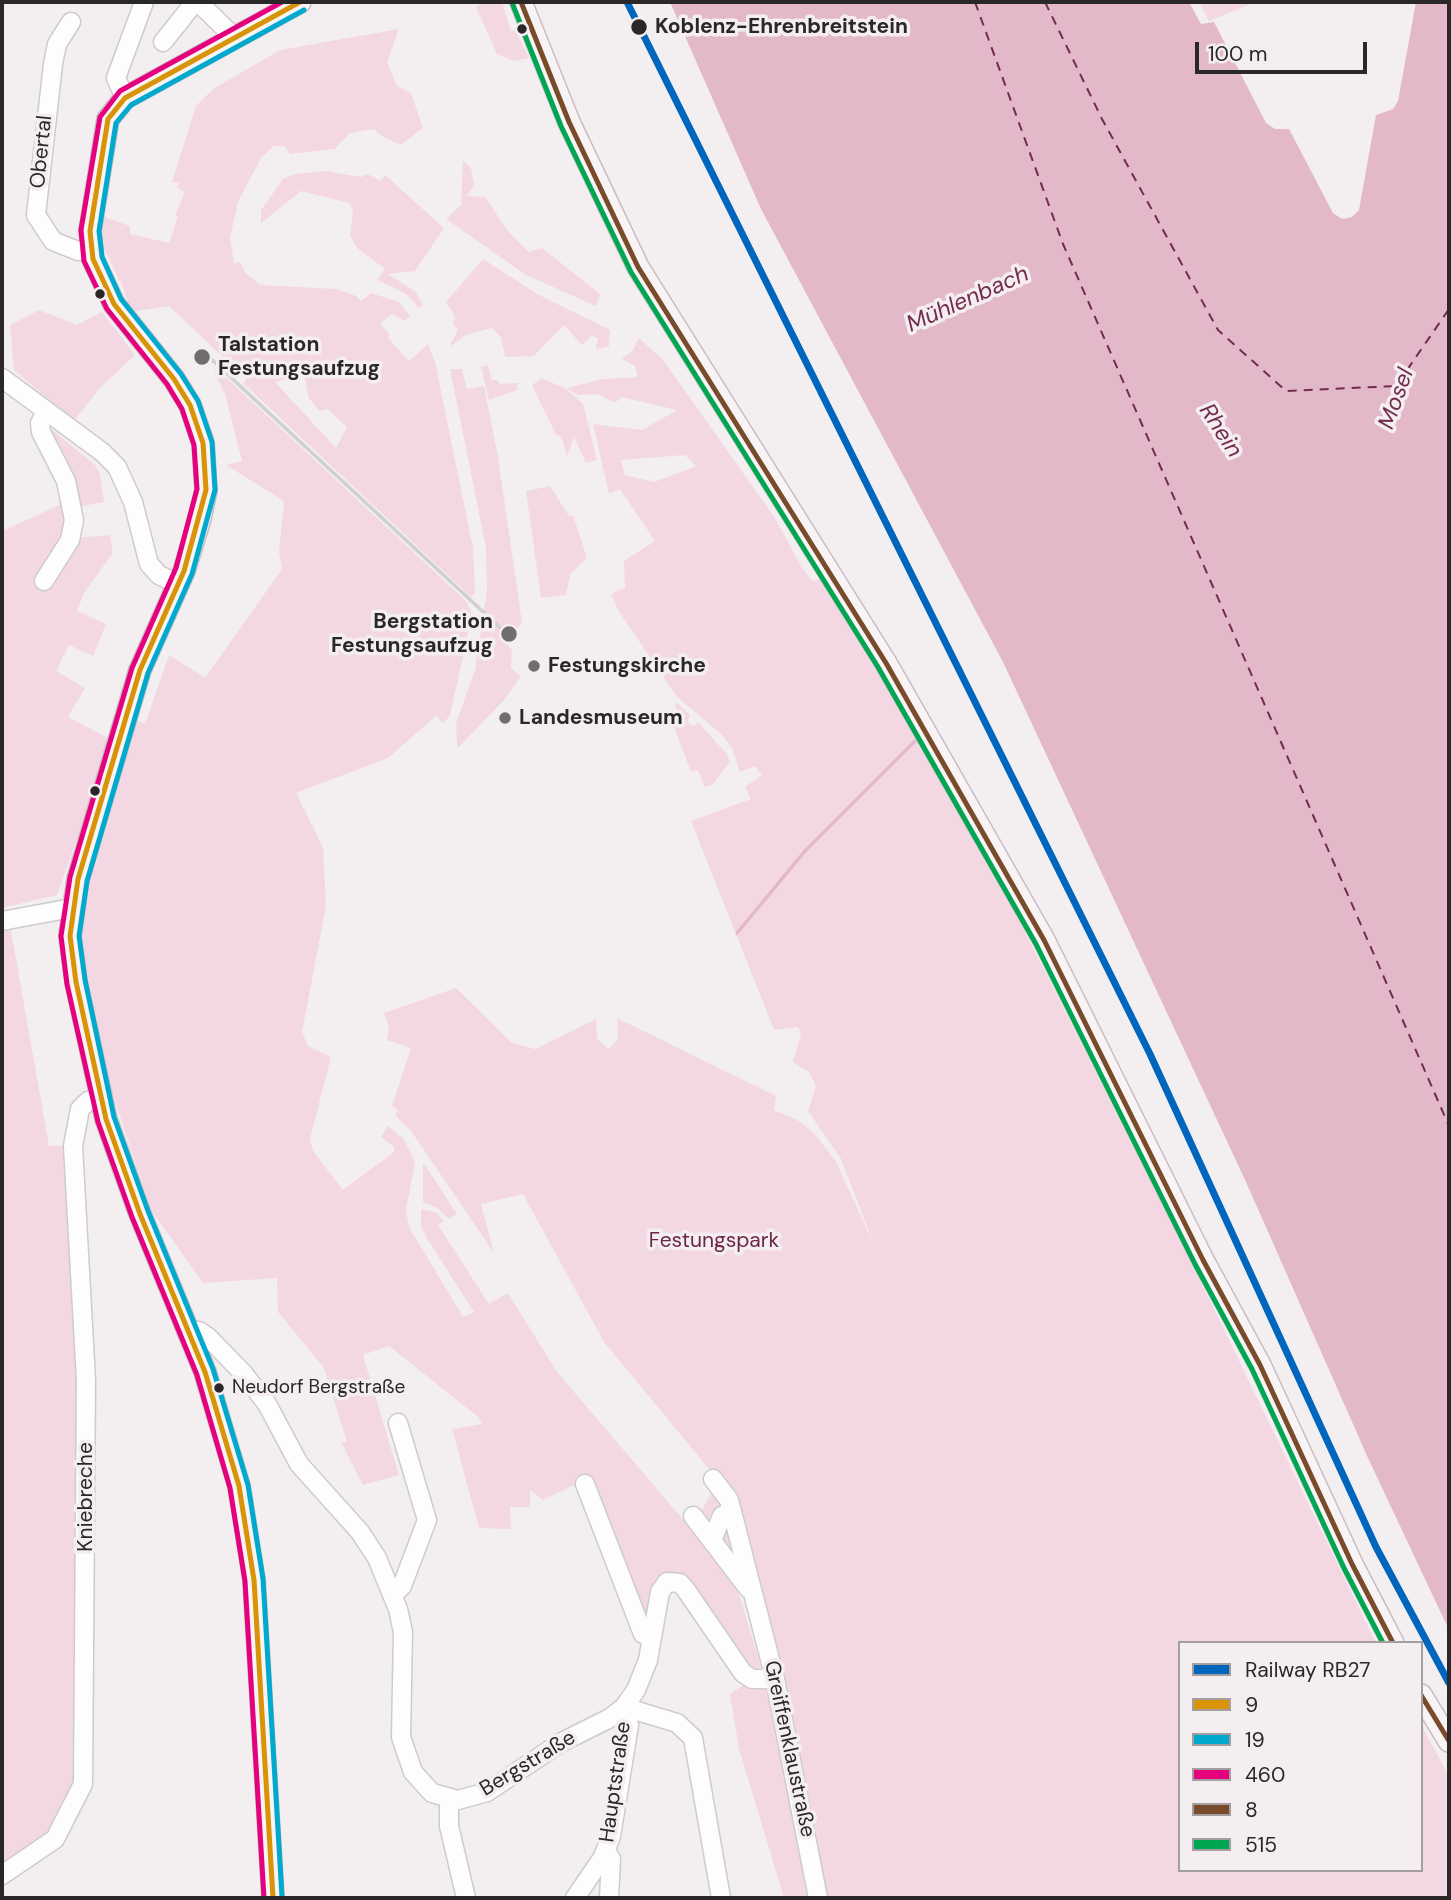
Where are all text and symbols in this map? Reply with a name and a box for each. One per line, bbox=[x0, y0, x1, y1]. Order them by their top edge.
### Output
place label: Koblenz-Ehrenbreitstein bbox=[655, 14, 908, 40]
marker: Koblenz-Ehrenbreitstein bbox=[629, 17, 649, 37]
unlabelled marker bbox=[515, 22, 529, 36]
scale bar bbox=[1199, 28, 1370, 72]
text: 100 m bbox=[1208, 40, 1268, 68]
street label: Obertal bbox=[26, 114, 58, 190]
water label: Mühlenbach bbox=[903, 261, 1033, 339]
unlabelled marker bbox=[93, 287, 107, 301]
place label: Talstation Festungsaufzug bbox=[218, 332, 380, 382]
marker: Talstation Festungsaufzug bbox=[192, 347, 212, 367]
water label: Mosel bbox=[1373, 365, 1421, 433]
water label: Rhein bbox=[1192, 399, 1248, 463]
place label: Bergstation Festungsaufzug bbox=[331, 609, 493, 659]
marker: Bergstation Festungsaufzug bbox=[499, 624, 519, 644]
place label: Festungskirche bbox=[548, 653, 706, 679]
marker: Festungskirche bbox=[526, 658, 542, 674]
place label: Landesmuseum bbox=[519, 705, 683, 731]
marker: Landesmuseum bbox=[497, 710, 513, 726]
unlabelled marker bbox=[88, 784, 102, 798]
park label: Festungspark bbox=[649, 1228, 779, 1254]
place label: Neudorf Bergstraße bbox=[232, 1377, 405, 1399]
marker: Neudorf Bergstraße bbox=[212, 1381, 226, 1395]
street label: Kniebreche bbox=[73, 1442, 99, 1552]
legend bbox=[1178, 1641, 1423, 1872]
text: Railway RB27 bbox=[1245, 1656, 1370, 1684]
street label: Greiffenklaustraße bbox=[758, 1658, 820, 1840]
text: 9 bbox=[1245, 1691, 1258, 1719]
street label: Hauptstraße bbox=[595, 1720, 637, 1844]
street label: Bergstraße bbox=[476, 1726, 580, 1802]
text: 19 bbox=[1245, 1726, 1265, 1754]
text: 460 bbox=[1245, 1761, 1285, 1789]
text: 8 bbox=[1245, 1796, 1258, 1824]
text: 515 bbox=[1245, 1831, 1277, 1859]

